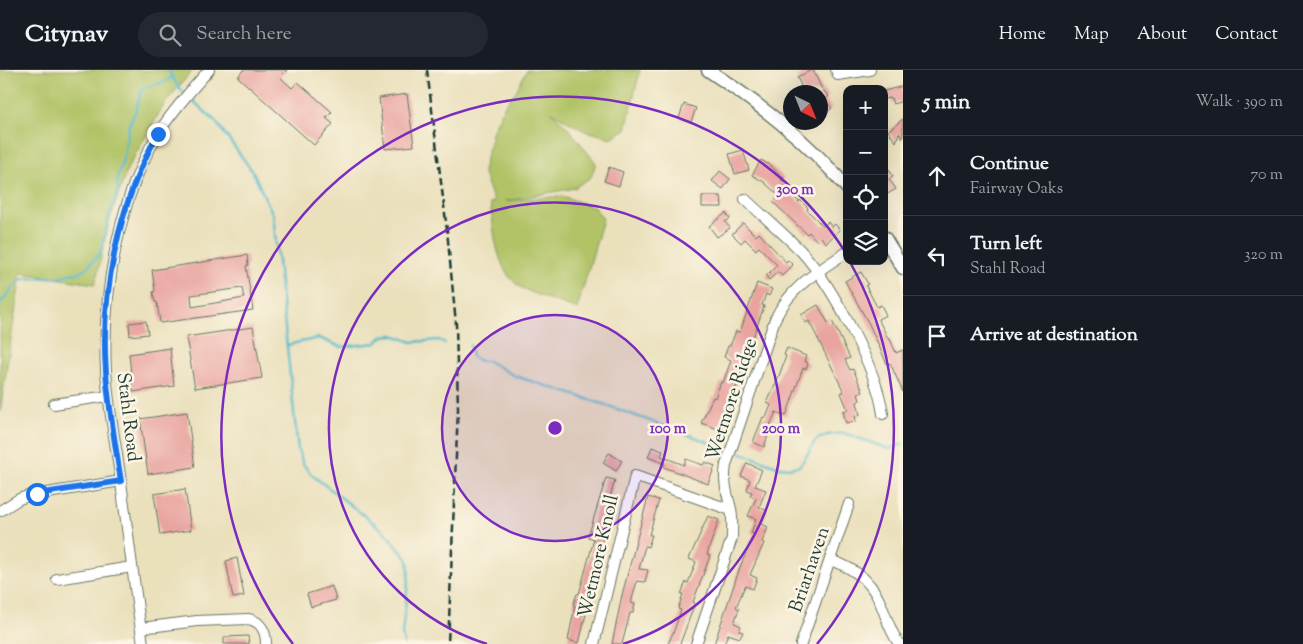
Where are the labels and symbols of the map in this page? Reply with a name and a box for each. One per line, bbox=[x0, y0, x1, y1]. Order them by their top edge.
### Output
north arrow bbox=[783, 85, 828, 130]
route end bbox=[147, 123, 170, 146]
text: 300 m bbox=[776, 180, 814, 201]
street label: Wetmore Ridge bbox=[700, 335, 765, 465]
street label: Stahl Road bbox=[109, 371, 146, 464]
centre of rings bbox=[546, 419, 564, 437]
text: 100 m bbox=[650, 419, 687, 440]
text: 200 m bbox=[762, 419, 801, 440]
route start bbox=[26, 483, 49, 506]
street label: Wetmore Knoll bbox=[572, 492, 627, 621]
street label: Briarhaven bbox=[783, 523, 838, 616]

